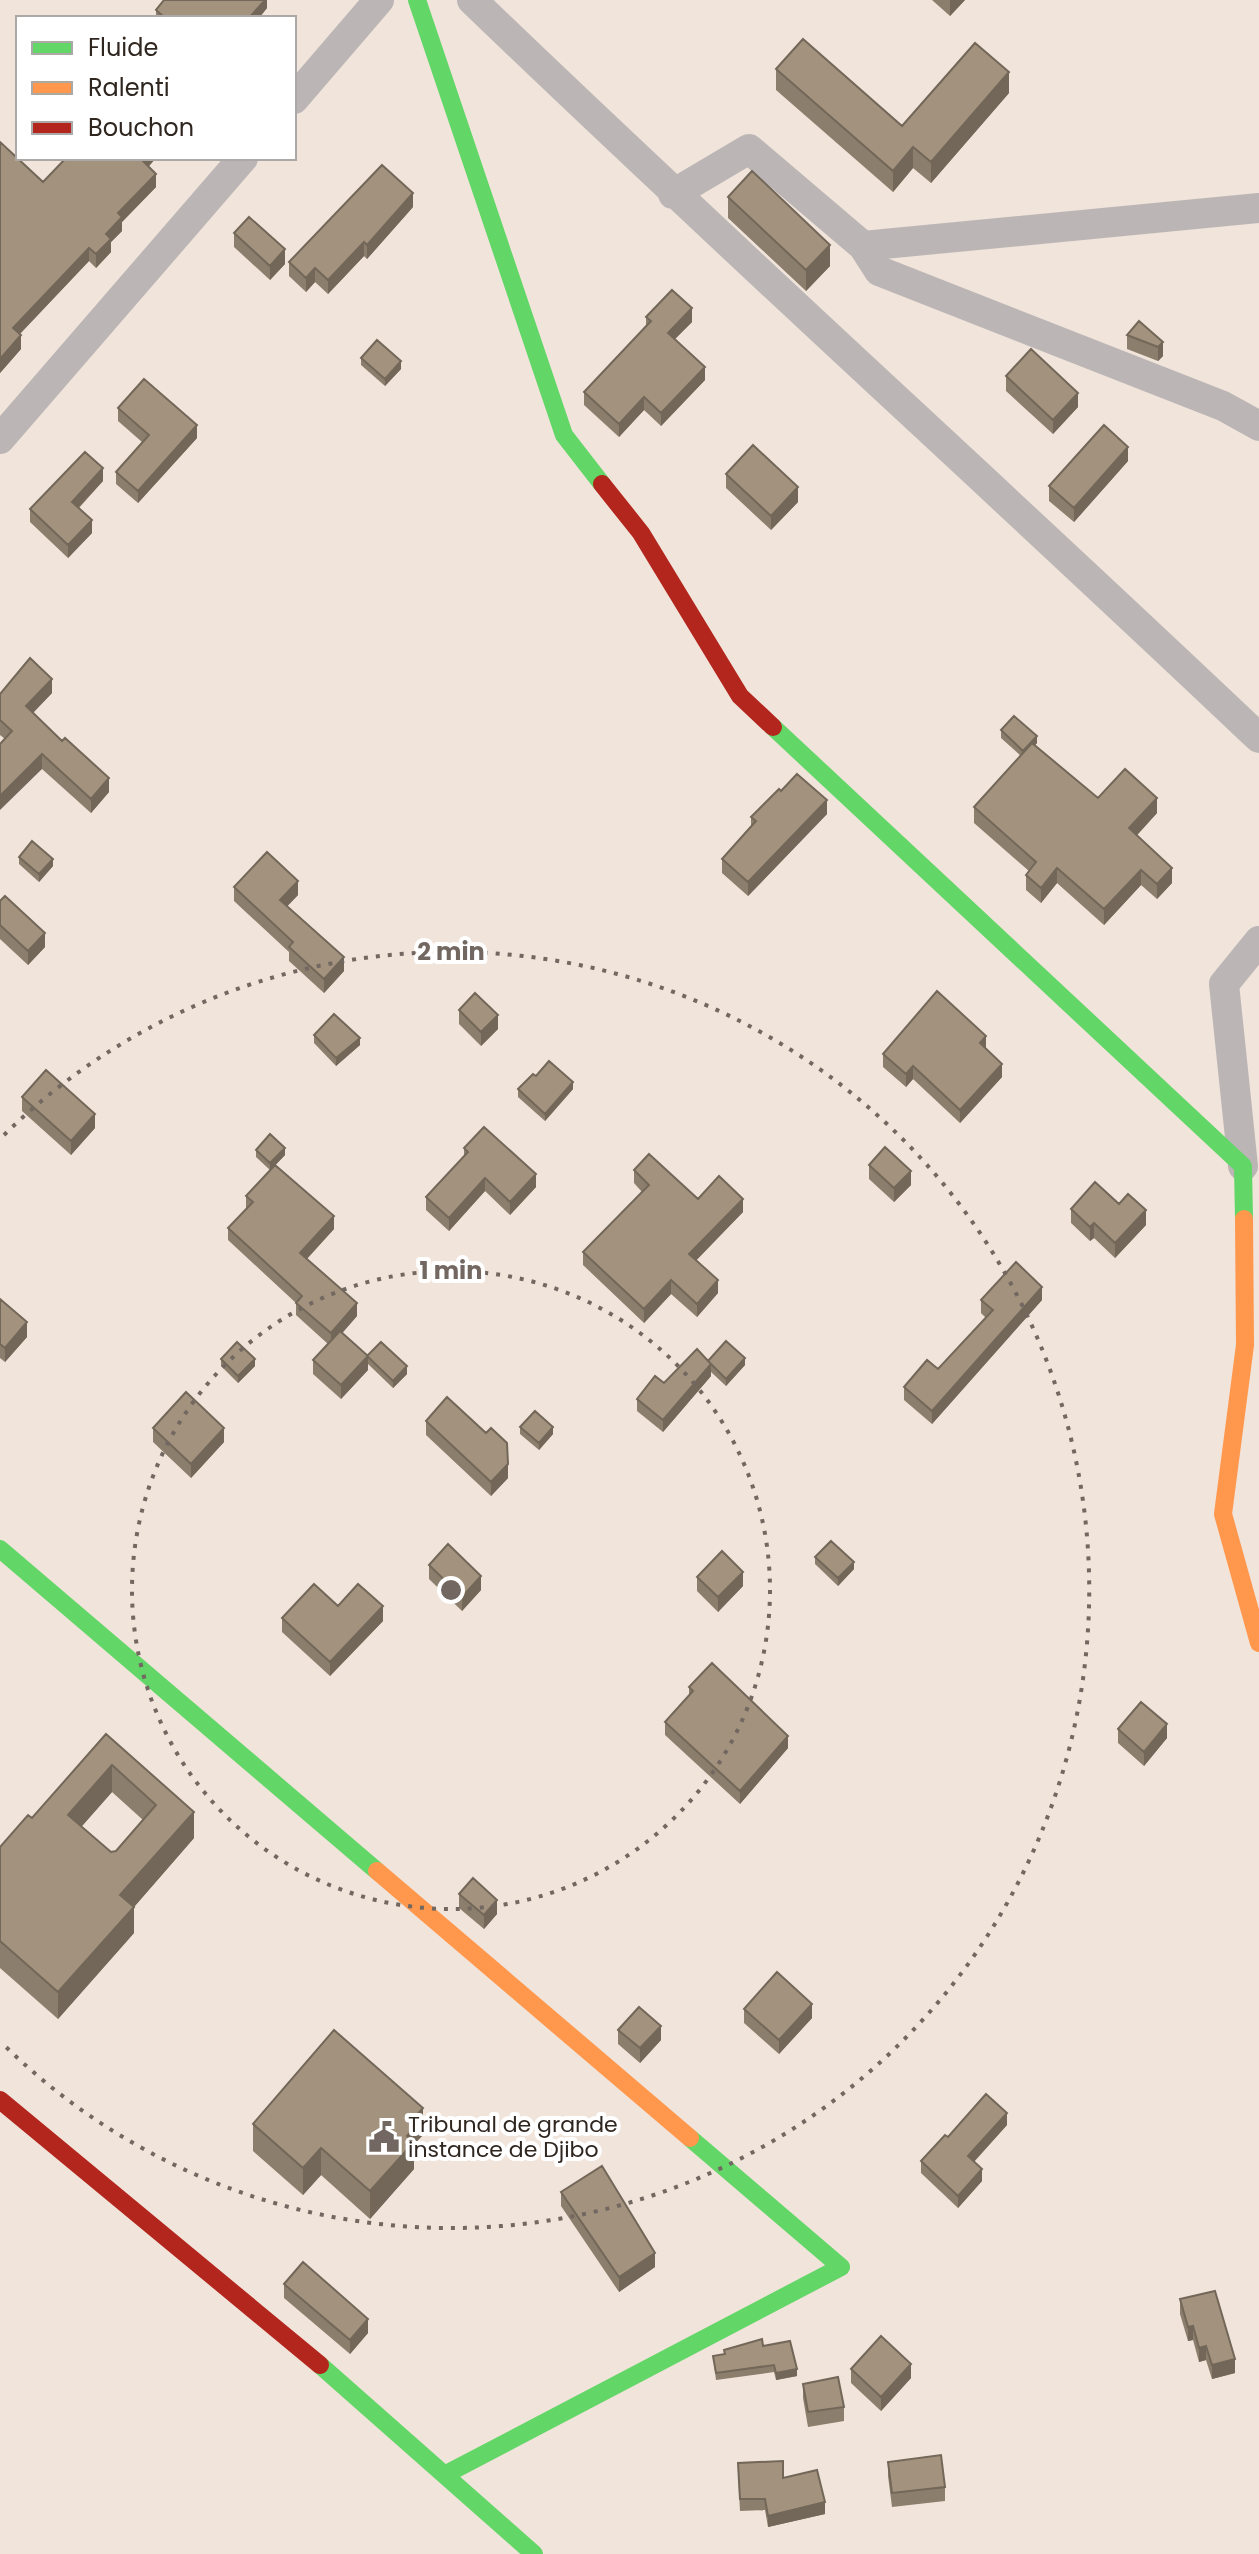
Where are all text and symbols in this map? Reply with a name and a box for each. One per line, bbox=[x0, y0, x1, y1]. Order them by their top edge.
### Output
legend bbox=[16, 16, 296, 160]
text: Fluide bbox=[88, 31, 158, 64]
text: Ralenti bbox=[88, 71, 170, 104]
text: Bouchon bbox=[88, 111, 194, 144]
text: 2 min bbox=[417, 935, 485, 968]
text: 1 min bbox=[420, 1254, 482, 1287]
centre of rings bbox=[437, 1576, 465, 1604]
place label: Tribunal de grande instance de Djibo bbox=[408, 2109, 618, 2165]
public building icon: Tribunal de grande instance de Djibo bbox=[367, 2120, 401, 2154]

